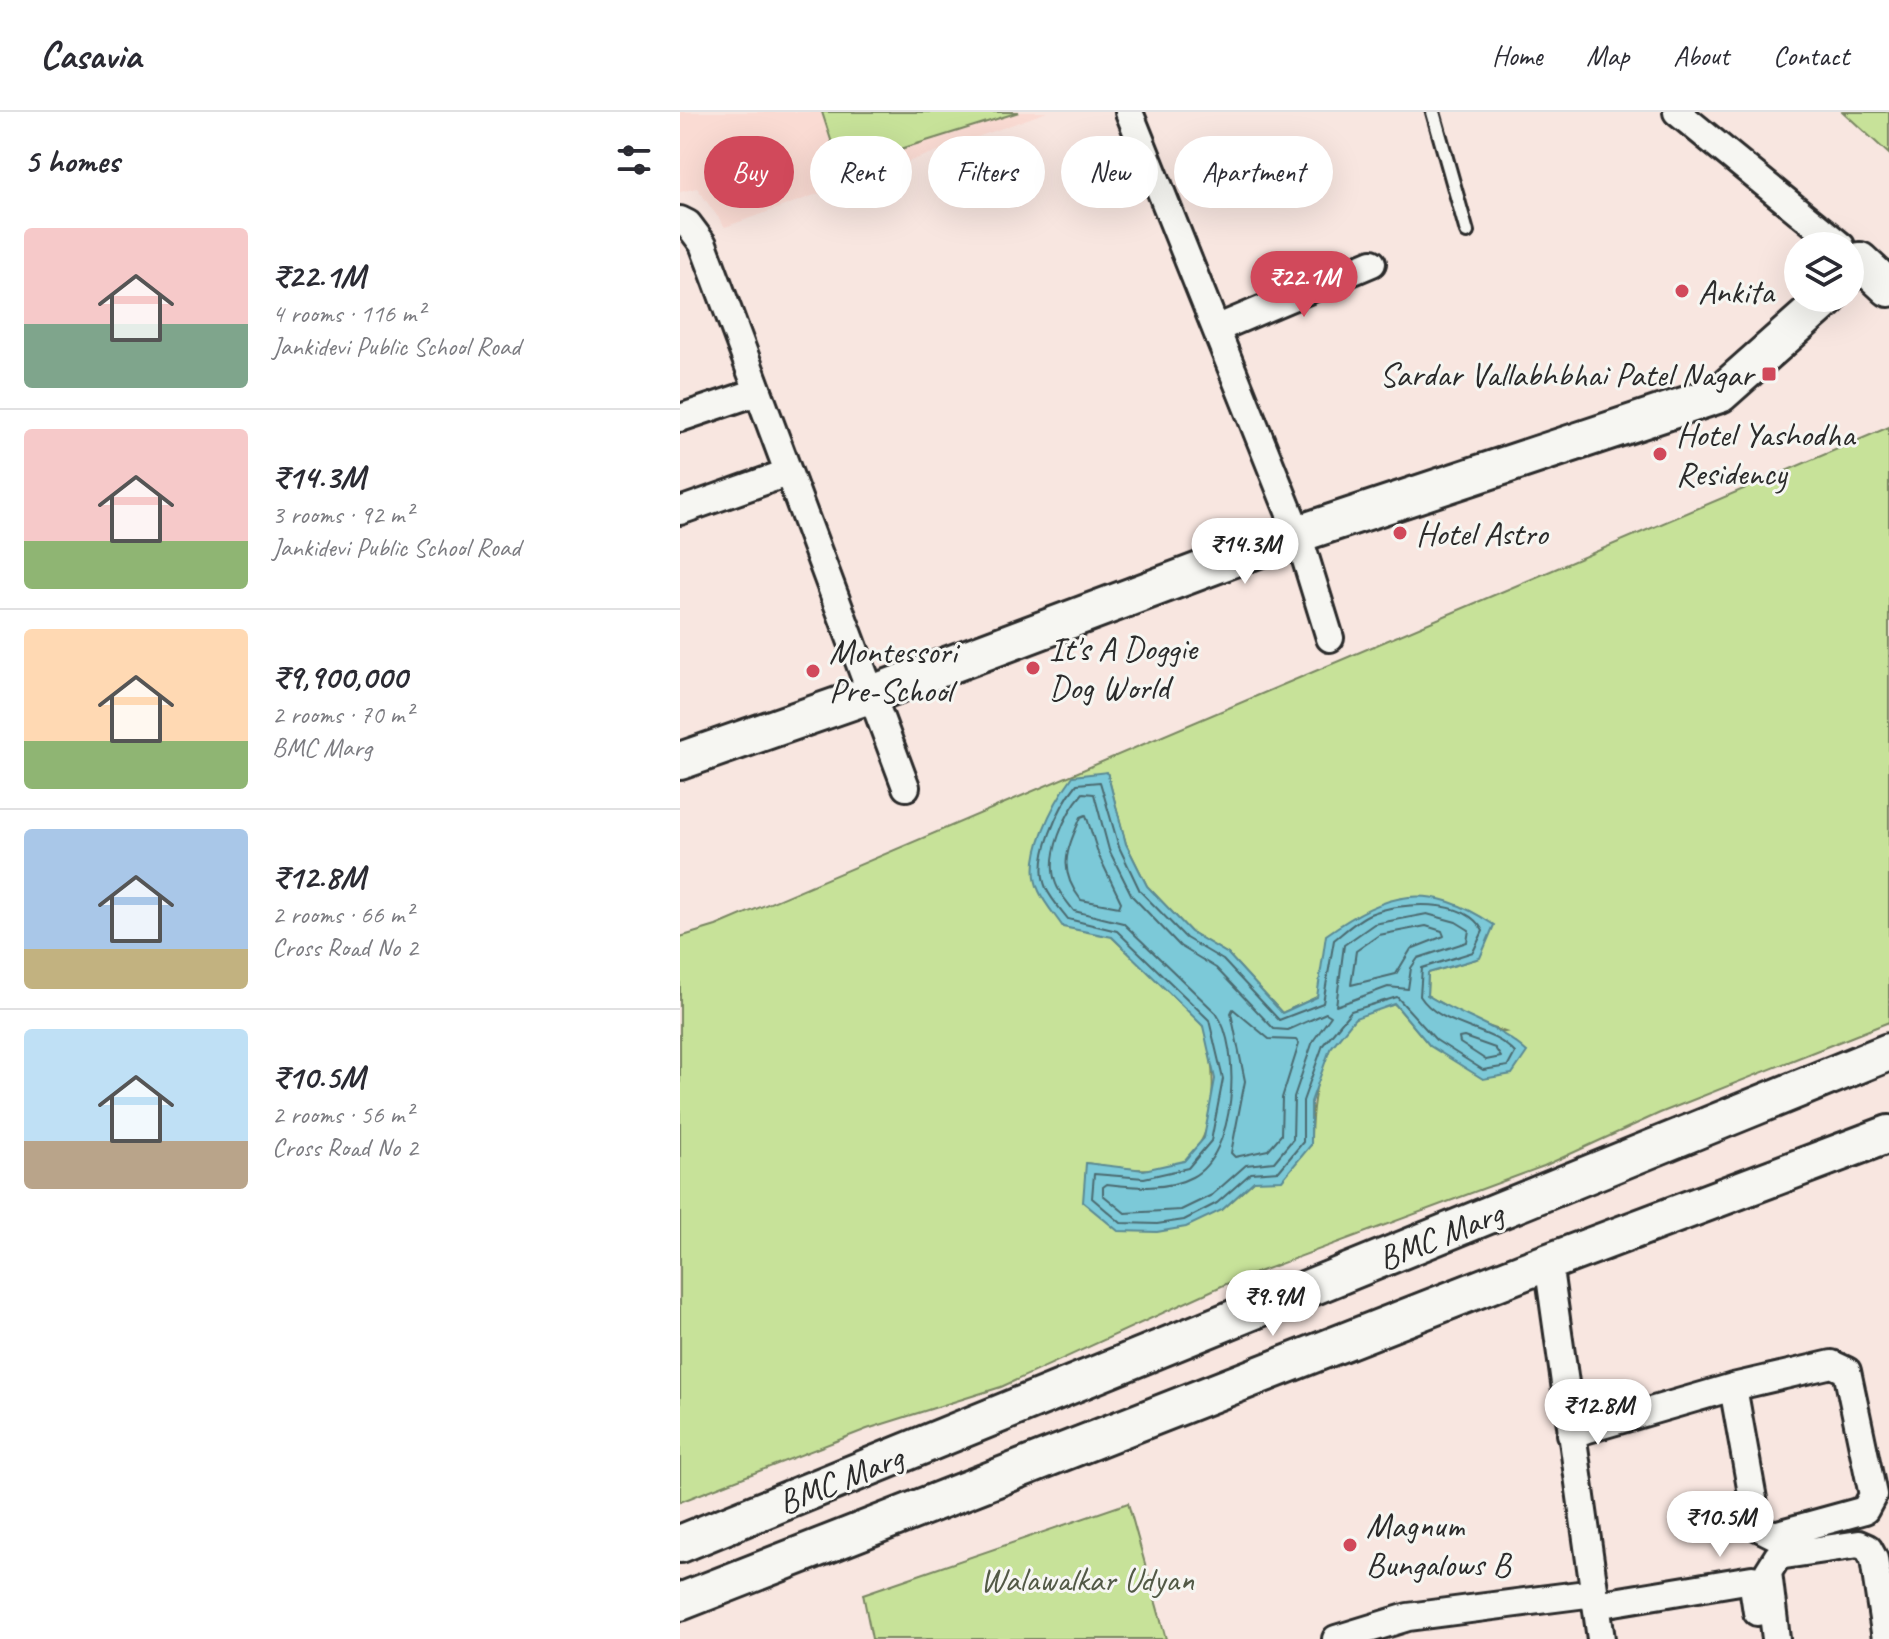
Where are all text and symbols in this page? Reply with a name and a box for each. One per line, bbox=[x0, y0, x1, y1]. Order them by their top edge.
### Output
text: Casavia bbox=[40, 32, 141, 79]
text: Home bbox=[1492, 38, 1542, 73]
text: Map bbox=[1586, 38, 1629, 73]
text: About bbox=[1673, 38, 1729, 73]
text: Contact bbox=[1773, 38, 1849, 73]
chip: Buy bbox=[704, 136, 794, 208]
chip: Rent bbox=[810, 136, 912, 208]
chip: Filters bbox=[928, 136, 1045, 208]
chip: New bbox=[1061, 136, 1158, 208]
chip: Apartment bbox=[1174, 136, 1333, 208]
icon: filters bbox=[612, 138, 656, 182]
text: 5 homes bbox=[24, 139, 119, 182]
map controls bbox=[1784, 232, 1864, 312]
button: layers bbox=[1784, 232, 1864, 312]
pin: ₹22.1M bbox=[1239, 251, 1369, 319]
text: ₹22.1M bbox=[272, 254, 365, 297]
icon: home bbox=[88, 260, 184, 356]
text: ₹22.1M bbox=[1269, 260, 1339, 293]
place label: Ankita bbox=[1698, 270, 1776, 313]
marker: Ankita bbox=[1673, 282, 1691, 300]
text: 4 rooms · 116 m² bbox=[272, 297, 424, 330]
text: Jankidevi Public School Road bbox=[272, 330, 520, 363]
place label: Sardar Vallabhbhai Patel Nagar bbox=[1379, 353, 1757, 396]
marker: Sardar Vallabhbhai Patel Nagar bbox=[1760, 365, 1778, 383]
place label: Hotel Yashodha Residency bbox=[1676, 413, 1857, 495]
marker: Hotel Yashodha Residency bbox=[1651, 445, 1669, 463]
text: ₹14.3M bbox=[272, 455, 365, 498]
icon: home bbox=[88, 461, 184, 557]
text: 3 rooms · 92 m² bbox=[272, 498, 413, 531]
place label: Hotel Astro bbox=[1416, 512, 1550, 555]
pin: ₹14.3M bbox=[1180, 518, 1310, 586]
marker: Hotel Astro bbox=[1391, 524, 1409, 542]
text: ₹14.3M bbox=[1210, 527, 1280, 560]
text: Jankidevi Public School Road bbox=[272, 531, 520, 564]
place label: It's A Doggie Dog World bbox=[1049, 627, 1199, 709]
place label: Montessori Pre-School bbox=[829, 630, 961, 712]
text: ₹9,900,000 bbox=[272, 655, 407, 698]
marker: It's A Doggie Dog World bbox=[1024, 659, 1042, 677]
icon: home bbox=[88, 661, 184, 757]
marker: Montessori Pre-School bbox=[804, 662, 822, 680]
text: 2 rooms · 70 m² bbox=[272, 698, 413, 731]
text: BMC Marg bbox=[272, 731, 372, 764]
text: ₹12.8M bbox=[272, 855, 365, 898]
icon: home bbox=[88, 861, 184, 957]
text: 2 rooms · 66 m² bbox=[272, 898, 413, 931]
text: Cross Road No 2 bbox=[272, 931, 418, 964]
text: ₹10.5M bbox=[272, 1055, 364, 1098]
icon: home bbox=[88, 1061, 184, 1157]
text: 2 rooms · 56 m² bbox=[272, 1098, 413, 1131]
text: Cross Road No 2 bbox=[272, 1131, 418, 1164]
street label: BMC Marg bbox=[1372, 1190, 1511, 1280]
pin: ₹9.9M bbox=[1217, 1270, 1329, 1338]
text: ₹9.9M bbox=[1244, 1279, 1302, 1312]
pin: ₹12.8M bbox=[1533, 1379, 1663, 1447]
text: ₹12.8M bbox=[1563, 1388, 1633, 1421]
street label: BMC Marg bbox=[772, 1434, 911, 1524]
pin: ₹10.5M bbox=[1655, 1491, 1785, 1559]
text: ₹10.5M bbox=[1685, 1500, 1755, 1533]
place label: Magnum Bungalows B bbox=[1366, 1504, 1512, 1586]
marker: Magnum Bungalows B bbox=[1341, 1536, 1359, 1554]
park label: Walawalkar Udyan bbox=[980, 1558, 1195, 1601]

